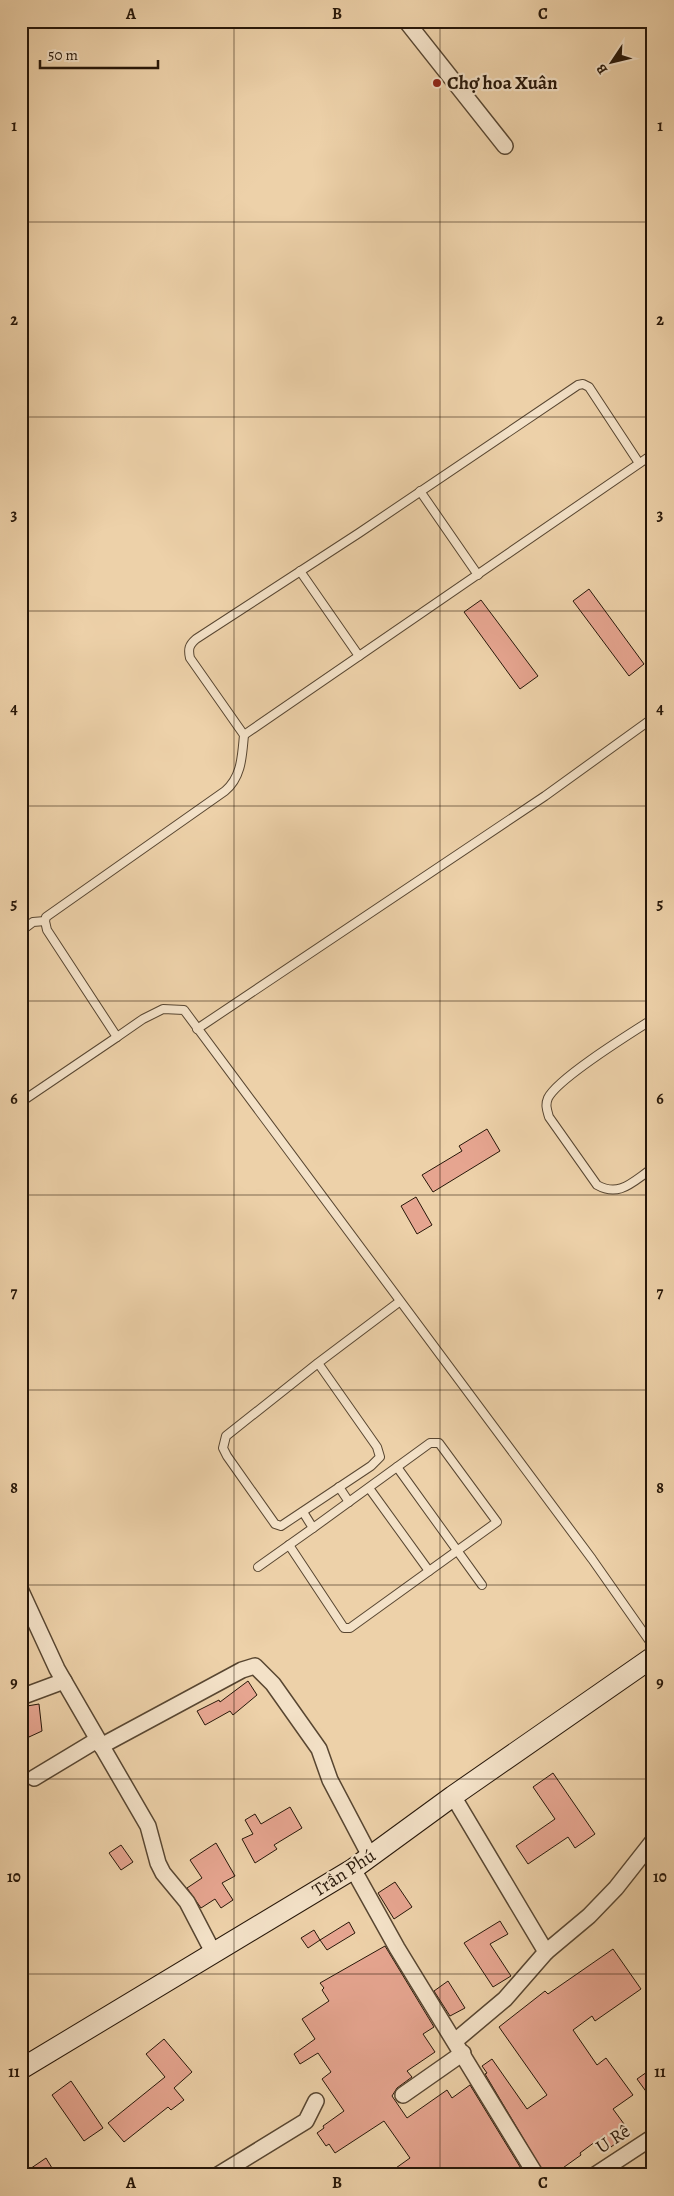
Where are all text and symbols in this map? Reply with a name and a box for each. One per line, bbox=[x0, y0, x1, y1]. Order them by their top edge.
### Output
text: A bbox=[125, 3, 137, 25]
text: B bbox=[332, 3, 342, 25]
text: C bbox=[538, 3, 548, 25]
scale bar bbox=[40, 38, 158, 70]
north arrow bbox=[586, 38, 636, 88]
text: 50 m bbox=[48, 45, 78, 65]
text: B bbox=[591, 60, 612, 78]
place label: Chợ hoa Xuân bbox=[447, 70, 558, 96]
marker: Chợ hoa Xuân bbox=[431, 77, 443, 89]
text: 1 bbox=[11, 115, 17, 137]
text: 1 bbox=[657, 115, 663, 137]
text: 2 bbox=[10, 309, 18, 331]
text: 2 bbox=[656, 309, 664, 331]
text: 3 bbox=[11, 504, 18, 526]
text: 3 bbox=[657, 504, 664, 526]
text: 4 bbox=[10, 698, 18, 720]
text: 4 bbox=[656, 698, 664, 720]
text: 5 bbox=[11, 893, 18, 915]
text: 5 bbox=[657, 893, 664, 915]
text: 6 bbox=[10, 1088, 18, 1110]
text: 6 bbox=[656, 1088, 664, 1110]
text: 7 bbox=[11, 1282, 18, 1304]
text: 7 bbox=[657, 1282, 664, 1304]
text: 8 bbox=[10, 1477, 18, 1499]
text: 8 bbox=[656, 1477, 664, 1499]
text: 9 bbox=[10, 1672, 18, 1694]
text: 9 bbox=[656, 1672, 664, 1694]
street label: Trần Phú bbox=[307, 1842, 381, 1903]
text: 10 bbox=[7, 1866, 21, 1888]
text: 10 bbox=[653, 1866, 667, 1888]
text: 11 bbox=[8, 2061, 20, 2083]
text: 11 bbox=[654, 2061, 666, 2083]
street label: U Rê bbox=[591, 2118, 635, 2160]
text: A bbox=[125, 2172, 137, 2194]
text: B bbox=[332, 2172, 342, 2194]
text: C bbox=[538, 2172, 548, 2194]

